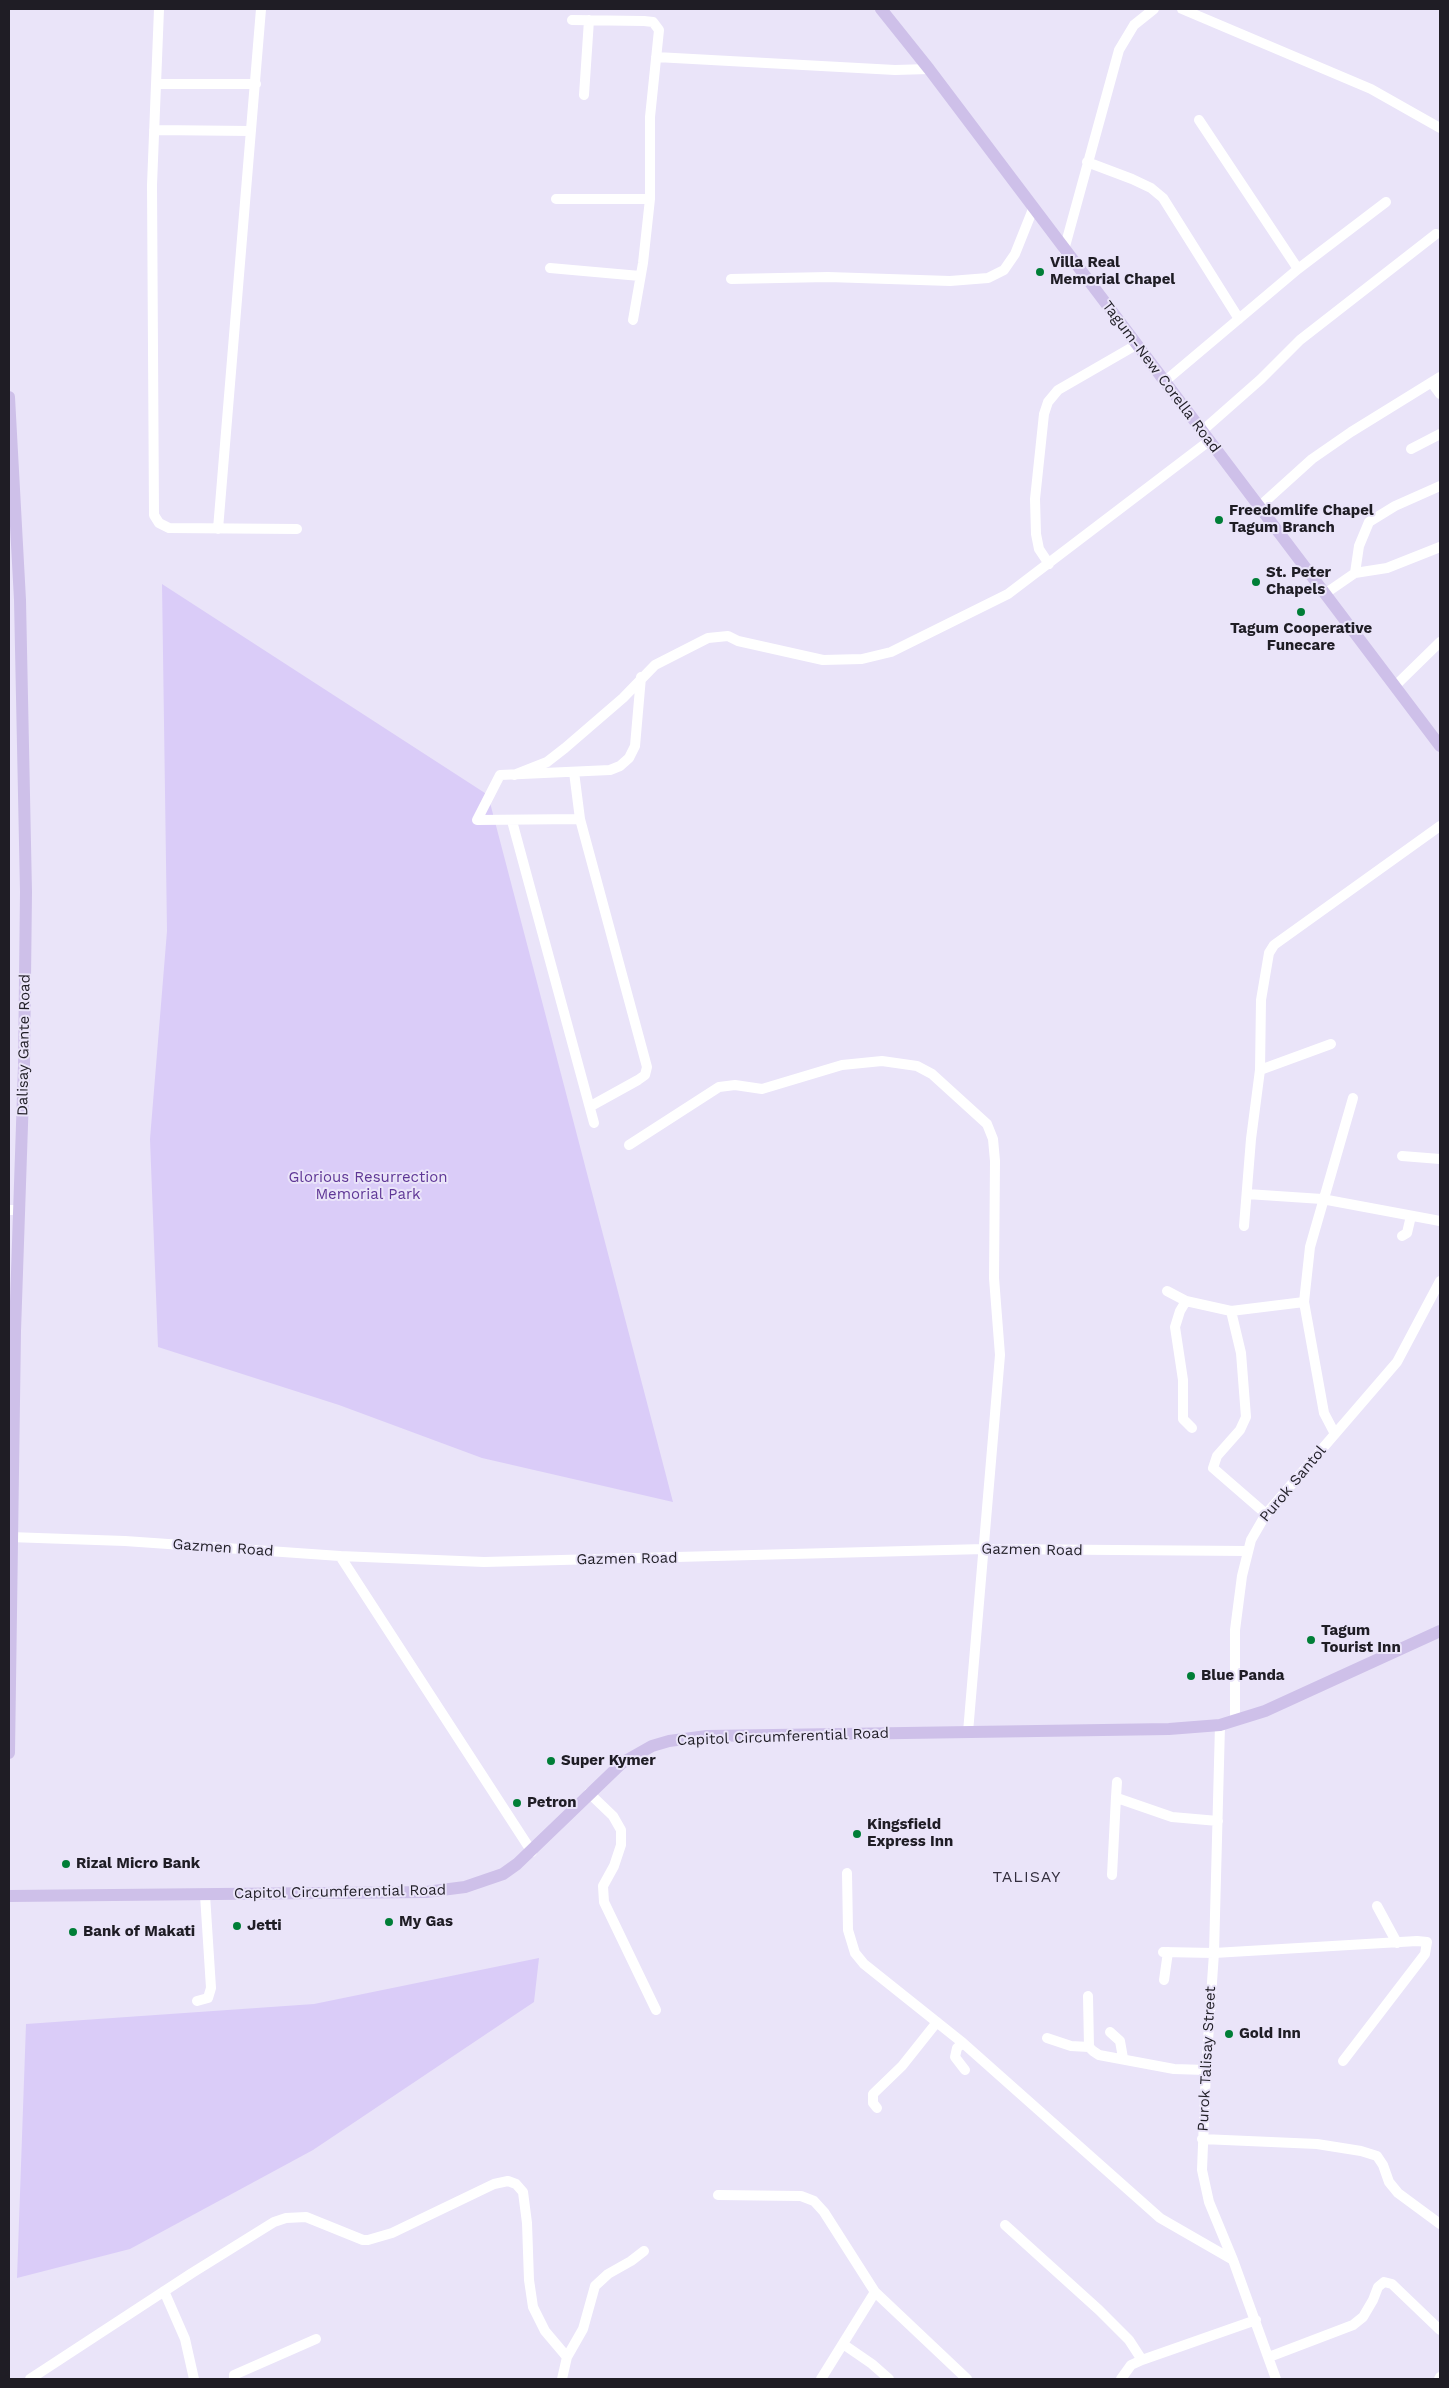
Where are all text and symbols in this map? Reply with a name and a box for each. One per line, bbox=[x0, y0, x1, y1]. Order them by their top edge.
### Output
place label: Villa Real Memorial Chapel bbox=[1050, 254, 1175, 289]
marker: Villa Real Memorial Chapel bbox=[1034, 266, 1046, 278]
street label: Tagum-New Corella Road bbox=[1098, 298, 1224, 456]
place label: Freedomlife Chapel Tagum Branch bbox=[1229, 502, 1374, 537]
marker: Freedomlife Chapel Tagum Branch bbox=[1213, 514, 1225, 526]
place label: St. Peter Chapels bbox=[1266, 564, 1331, 599]
marker: St. Peter Chapels bbox=[1250, 576, 1262, 588]
marker: Tagum Cooperative Funecare bbox=[1295, 606, 1307, 618]
place label: Tagum Cooperative Funecare bbox=[1230, 620, 1372, 655]
street label: Dalisay Gante Road bbox=[14, 974, 34, 1116]
park label: Glorious Resurrection Memorial Park bbox=[289, 1169, 447, 1204]
street label: Purok Santol bbox=[1256, 1442, 1330, 1526]
street label: Gazmen Road bbox=[172, 1535, 274, 1561]
street label: Gazmen Road bbox=[981, 1540, 1083, 1560]
street label: Gazmen Road bbox=[576, 1549, 678, 1569]
place label: Tagum Tourist Inn bbox=[1321, 1622, 1401, 1657]
marker: Tagum Tourist Inn bbox=[1305, 1634, 1317, 1646]
place label: Blue Panda bbox=[1201, 1667, 1285, 1685]
marker: Blue Panda bbox=[1185, 1670, 1197, 1682]
street label: Capitol Circumferential Road bbox=[677, 1724, 889, 1750]
place label: Super Kymer bbox=[561, 1752, 656, 1770]
marker: Super Kymer bbox=[545, 1755, 557, 1767]
place label: Petron bbox=[527, 1794, 577, 1812]
marker: Petron bbox=[511, 1797, 523, 1809]
place label: Kingsfield Express Inn bbox=[867, 1816, 953, 1851]
marker: Kingsfield Express Inn bbox=[851, 1828, 863, 1840]
place label: Rizal Micro Bank bbox=[76, 1855, 200, 1873]
marker: Rizal Micro Bank bbox=[60, 1858, 72, 1870]
district label: TALISAY bbox=[992, 1867, 1062, 1887]
street label: Capitol Circumferential Road bbox=[234, 1881, 446, 1903]
place label: My Gas bbox=[399, 1913, 453, 1931]
marker: My Gas bbox=[383, 1916, 395, 1928]
place label: Jetti bbox=[247, 1917, 282, 1935]
marker: Jetti bbox=[231, 1920, 243, 1932]
place label: Bank of Makati bbox=[83, 1923, 195, 1941]
marker: Bank of Makati bbox=[67, 1926, 79, 1938]
street label: Purok Talisay Street bbox=[1194, 1986, 1220, 2132]
place label: Gold Inn bbox=[1239, 2025, 1301, 2043]
marker: Gold Inn bbox=[1223, 2028, 1235, 2040]

